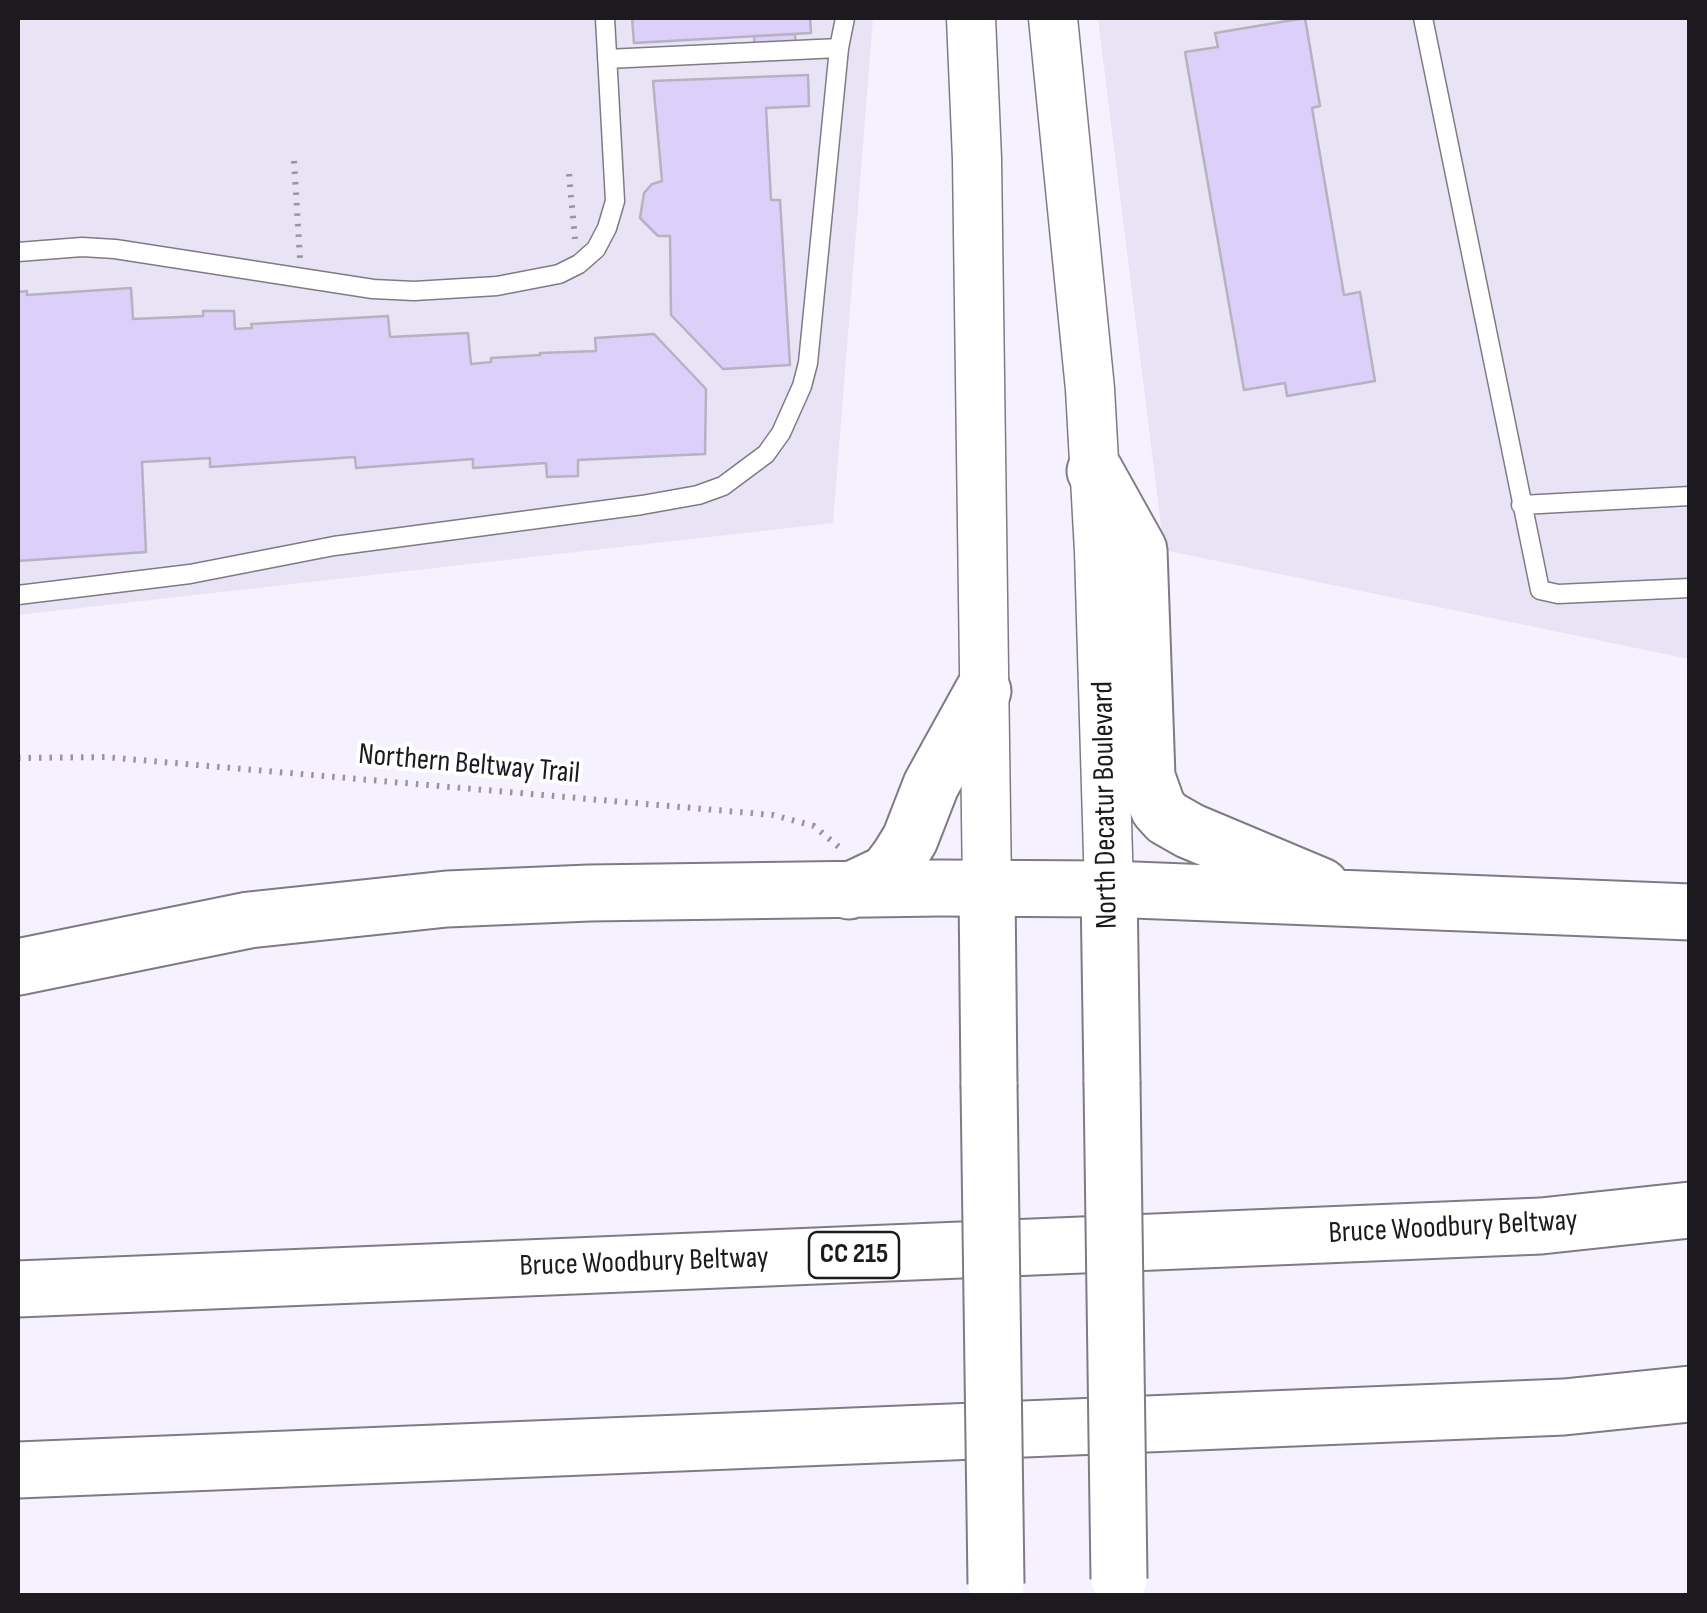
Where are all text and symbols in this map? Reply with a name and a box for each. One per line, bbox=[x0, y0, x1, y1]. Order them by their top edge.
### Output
street label: North Decatur Boulevard bbox=[1086, 681, 1126, 929]
street label: Northern Beltway Trail bbox=[357, 737, 581, 793]
street label: Bruce Woodbury Beltway bbox=[1328, 1203, 1578, 1253]
road number: CC 215 bbox=[809, 1232, 899, 1278]
street label: Bruce Woodbury Beltway bbox=[519, 1241, 769, 1285]

